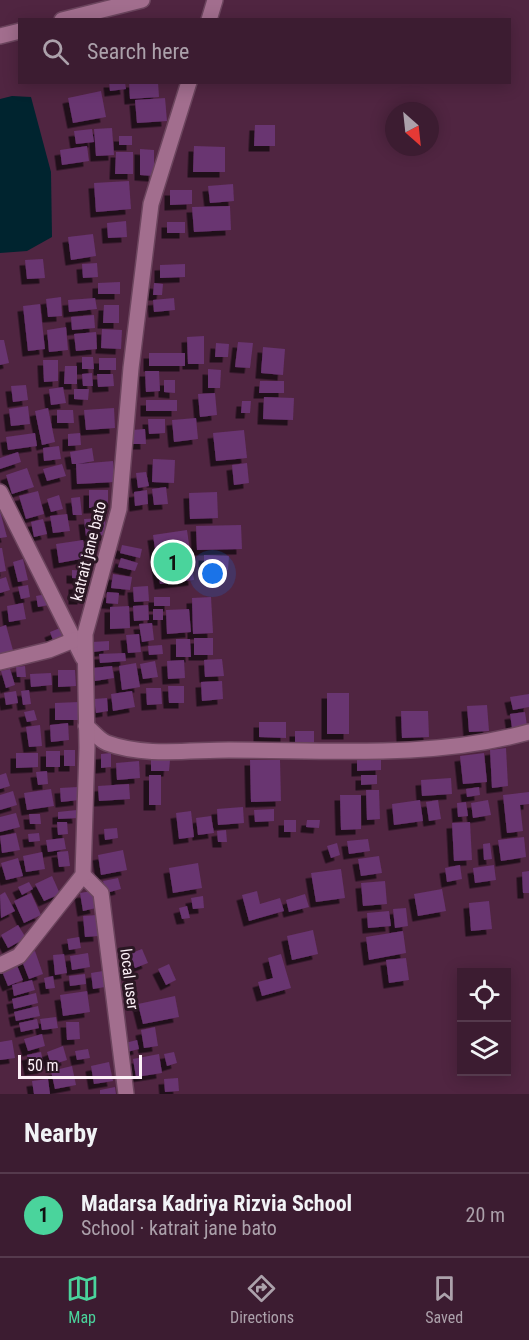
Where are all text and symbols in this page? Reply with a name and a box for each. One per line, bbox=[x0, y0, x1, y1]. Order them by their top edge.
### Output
search box bbox=[18, 18, 511, 84]
icon: search bbox=[39, 35, 72, 68]
text: Search here bbox=[87, 39, 189, 64]
north arrow bbox=[385, 102, 439, 156]
street label: katrait jane bato bbox=[67, 499, 110, 603]
pin: 1 bbox=[154, 540, 192, 584]
your location bbox=[198, 559, 227, 588]
street label: local user bbox=[116, 947, 143, 1011]
map controls bbox=[457, 968, 511, 1076]
button: locate bbox=[457, 968, 511, 1022]
button: layers bbox=[457, 1022, 511, 1076]
scale bar bbox=[18, 1052, 142, 1080]
text: 50 m bbox=[27, 1056, 59, 1075]
text: Nearby bbox=[24, 1118, 98, 1148]
text: Madarsa Kadriya Rizvia School bbox=[81, 1191, 352, 1216]
text: 1 bbox=[38, 1203, 49, 1227]
text: 20 m bbox=[466, 1203, 505, 1227]
text: School · katrait jane bato bbox=[81, 1216, 277, 1240]
tab: Map bbox=[66, 1272, 99, 1327]
tab: Directions bbox=[230, 1272, 294, 1327]
tab: Saved bbox=[425, 1272, 463, 1327]

